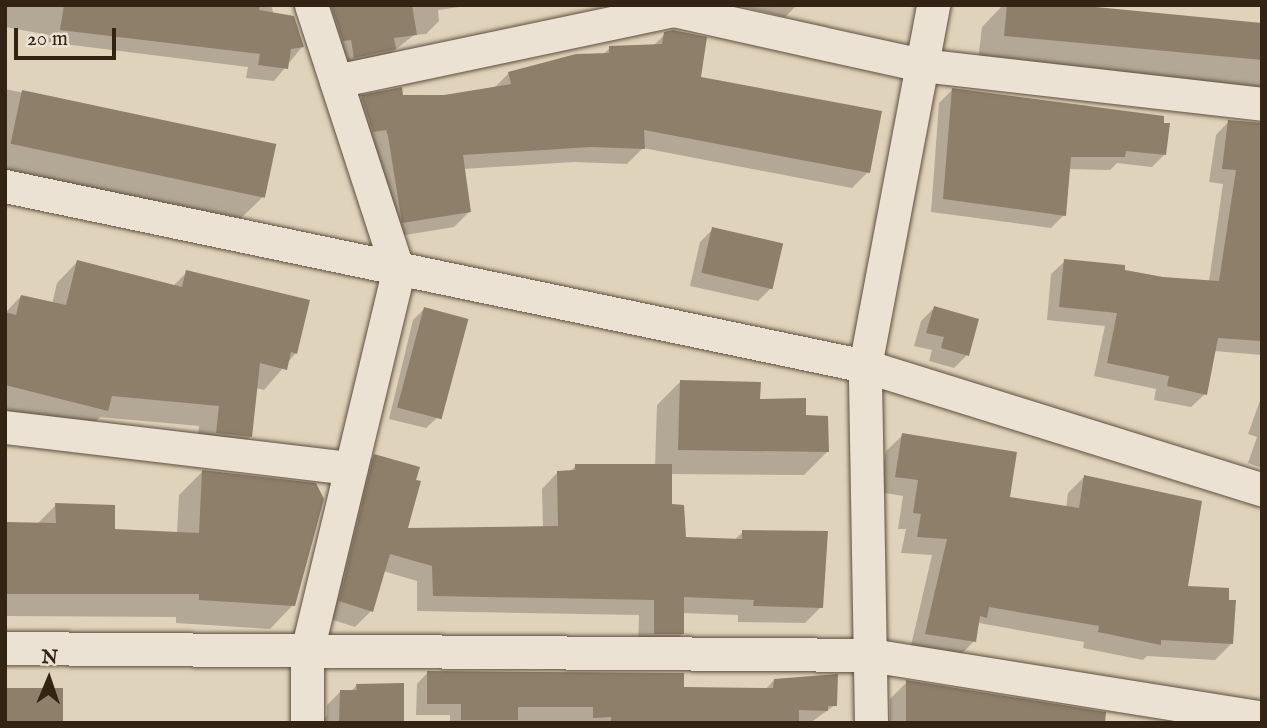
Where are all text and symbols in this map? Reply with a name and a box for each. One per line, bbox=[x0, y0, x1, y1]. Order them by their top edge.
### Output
scale bar bbox=[18, 14, 119, 58]
text: 20 m bbox=[27, 26, 68, 53]
north arrow bbox=[14, 644, 84, 714]
text: N bbox=[41, 646, 58, 670]

